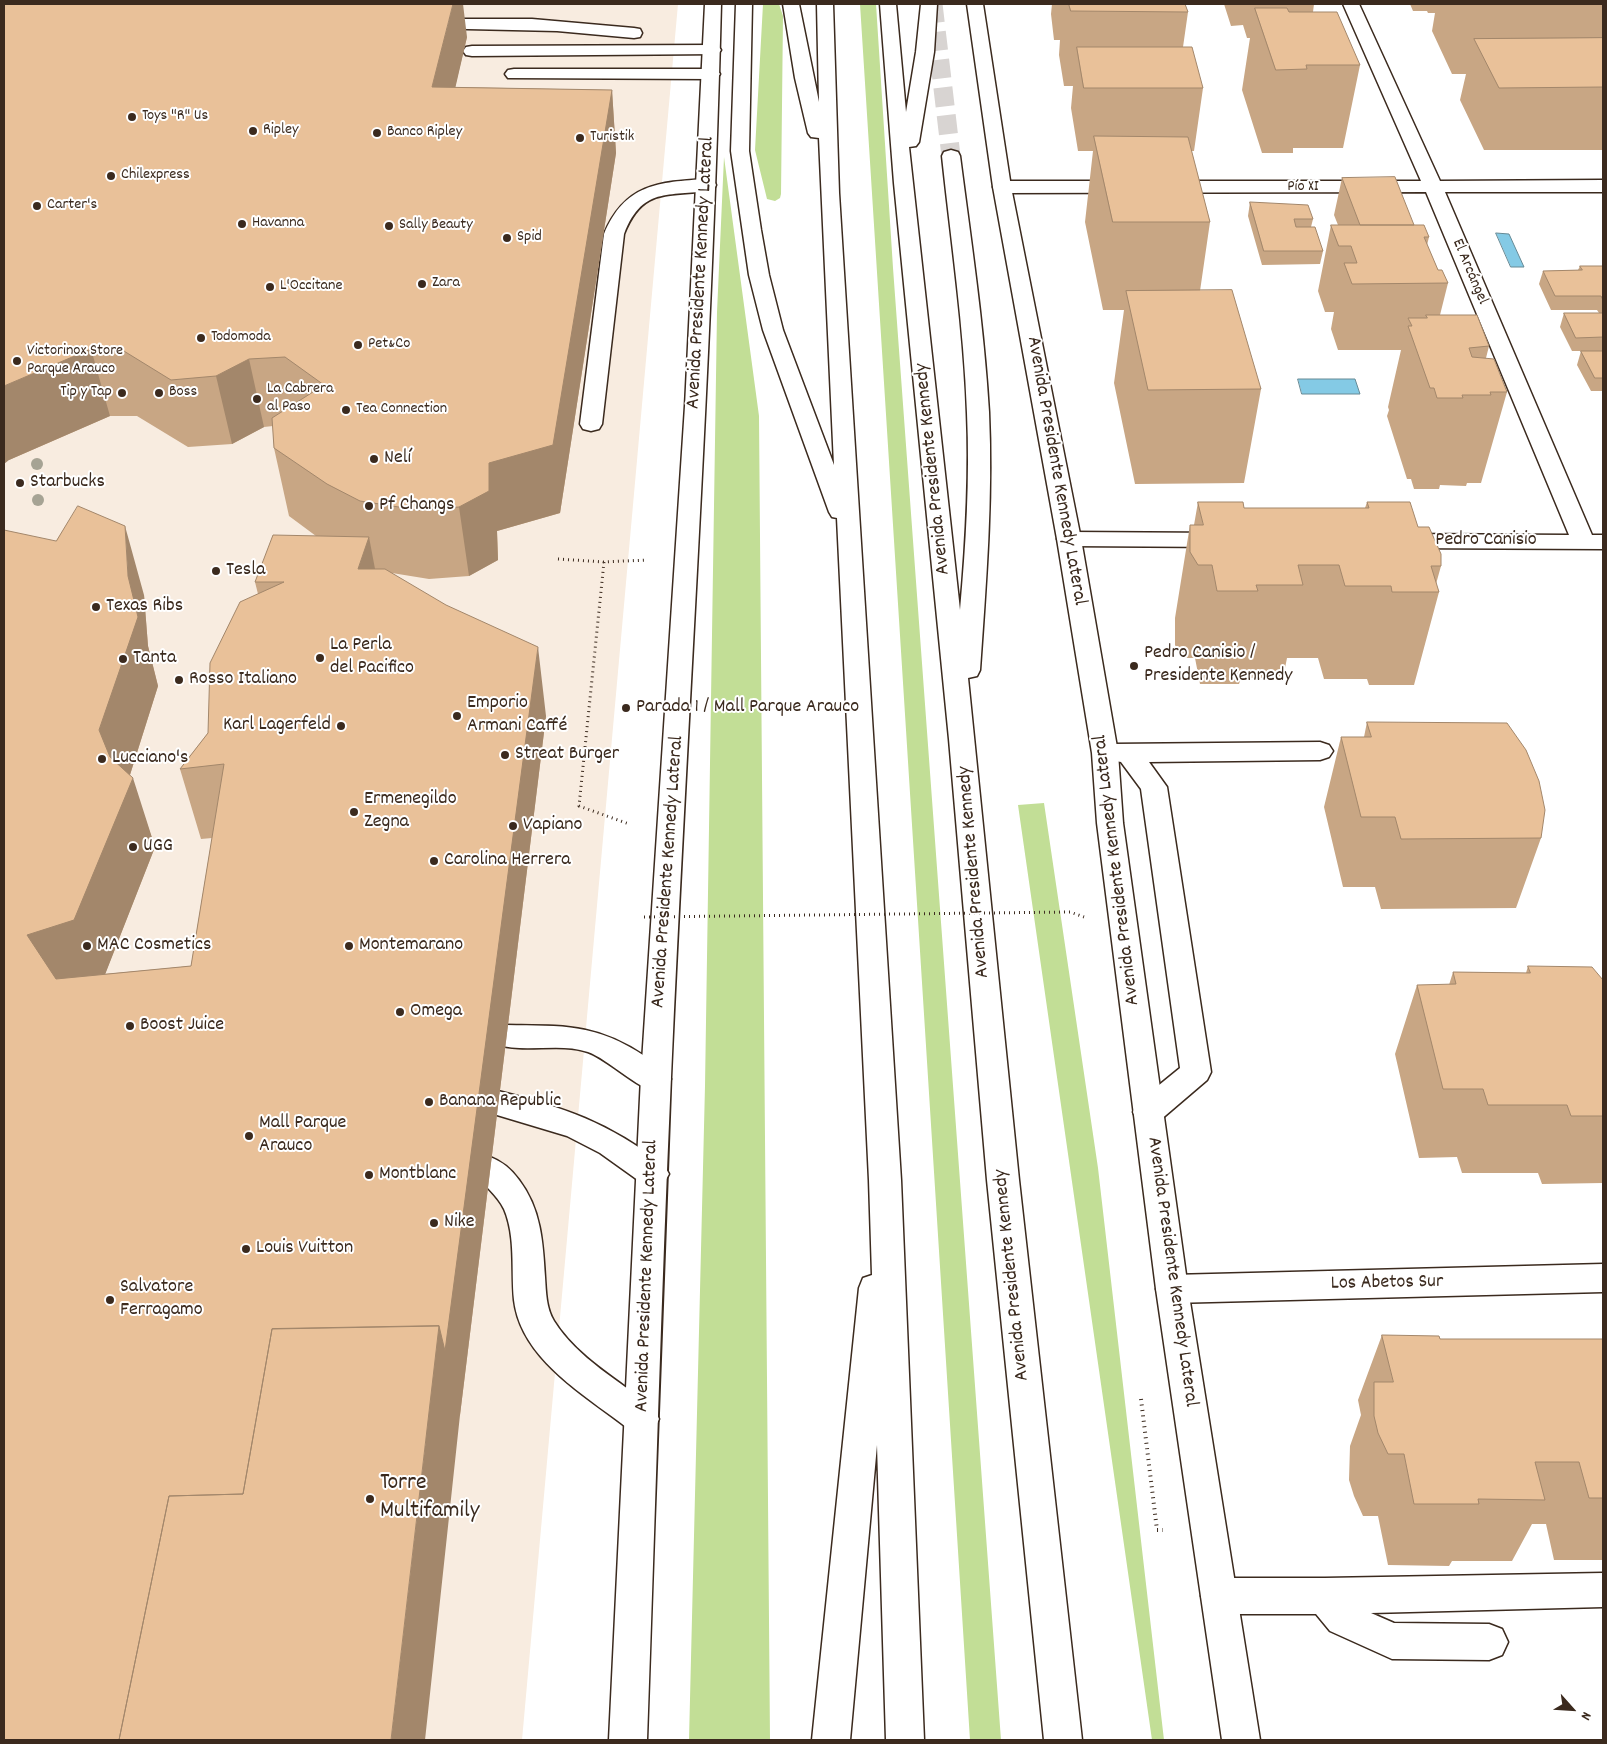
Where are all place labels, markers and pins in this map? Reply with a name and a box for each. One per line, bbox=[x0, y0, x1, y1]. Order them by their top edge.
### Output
place label: Toys "R" Us bbox=[142, 107, 208, 127]
marker: Toys "R" Us bbox=[126, 111, 138, 123]
place label: Ripley bbox=[263, 121, 298, 141]
place label: Banco Ripley bbox=[387, 123, 462, 143]
marker: Ripley bbox=[247, 125, 259, 137]
marker: Banco Ripley bbox=[371, 127, 383, 139]
place label: Turistik bbox=[590, 128, 634, 148]
marker: Turistik bbox=[574, 132, 586, 144]
place label: Chilexpress bbox=[121, 166, 190, 186]
marker: Chilexpress bbox=[105, 170, 117, 182]
place label: Carter's bbox=[47, 196, 97, 216]
marker: Carter's bbox=[31, 200, 43, 212]
place label: Havanna bbox=[252, 214, 304, 234]
place label: Sally Beauty bbox=[399, 216, 473, 236]
marker: Havanna bbox=[236, 218, 248, 230]
marker: Sally Beauty bbox=[383, 220, 395, 232]
place label: Spid bbox=[517, 228, 542, 248]
marker: Spid bbox=[501, 232, 513, 244]
place label: Zara bbox=[432, 274, 460, 294]
place label: L'Occitane bbox=[280, 277, 343, 297]
marker: Zara bbox=[416, 278, 428, 290]
marker: L'Occitane bbox=[264, 281, 276, 293]
place label: Todomoda bbox=[211, 328, 271, 348]
marker: Todomoda bbox=[195, 332, 207, 344]
place label: Pet&Co bbox=[368, 335, 410, 355]
marker: Pet&Co bbox=[352, 339, 364, 351]
place label: Victorinox Store Parque Arauco bbox=[27, 342, 123, 380]
marker: Victorinox Store Parque Arauco bbox=[11, 355, 23, 367]
place label: La Cabrera al Paso bbox=[267, 380, 333, 418]
place label: Tip y Tap bbox=[60, 383, 112, 403]
place label: Boss bbox=[169, 383, 197, 403]
marker: Tip y Tap bbox=[116, 387, 128, 399]
marker: Boss bbox=[153, 387, 165, 399]
marker: La Cabrera al Paso bbox=[251, 393, 263, 405]
place label: Tea Connection bbox=[356, 400, 447, 420]
marker: Tea Connection bbox=[340, 404, 352, 416]
place label: Nelí bbox=[384, 447, 411, 471]
marker: Nelí bbox=[368, 453, 380, 465]
place label: Starbucks bbox=[30, 471, 105, 495]
marker: Starbucks bbox=[14, 477, 26, 489]
place label: Pf Changs bbox=[379, 494, 455, 518]
marker: Pf Changs bbox=[363, 500, 375, 512]
place label: Tesla bbox=[226, 559, 265, 583]
marker: Tesla bbox=[210, 565, 222, 577]
place label: Texas Ribs bbox=[106, 595, 183, 619]
marker: Texas Ribs bbox=[90, 601, 102, 613]
place label: La Perla del Pacifico bbox=[330, 634, 414, 681]
place label: Pedro Canisio / Presidente Kennedy bbox=[1144, 642, 1292, 689]
place label: Tanta bbox=[133, 647, 176, 671]
marker: La Perla del Pacifico bbox=[314, 652, 326, 664]
marker: Tanta bbox=[117, 653, 129, 665]
marker: Pedro Canisio / Presidente Kennedy bbox=[1128, 660, 1140, 672]
place label: Rosso Italiano bbox=[189, 668, 297, 692]
marker: Rosso Italiano bbox=[173, 674, 185, 686]
place label: Emporio Armani Caffé bbox=[467, 692, 567, 739]
place label: Parada 1 / Mall Parque Arauco bbox=[636, 696, 859, 720]
marker: Parada 1 / Mall Parque Arauco bbox=[620, 702, 632, 714]
marker: Emporio Armani Caffé bbox=[451, 710, 463, 722]
place label: Karl Lagerfeld bbox=[223, 714, 331, 738]
marker: Karl Lagerfeld bbox=[335, 720, 347, 732]
place label: Streat Burger bbox=[515, 743, 619, 767]
place label: Lucciano's bbox=[112, 747, 188, 771]
marker: Streat Burger bbox=[499, 749, 511, 761]
marker: Lucciano's bbox=[96, 753, 108, 765]
place label: Ermenegildo Zegna bbox=[364, 788, 457, 835]
marker: Ermenegildo Zegna bbox=[348, 806, 360, 818]
place label: Vapiano bbox=[523, 814, 582, 838]
marker: Vapiano bbox=[507, 820, 519, 832]
place label: UGG bbox=[143, 835, 173, 859]
marker: UGG bbox=[127, 841, 139, 853]
place label: Carolina Herrera bbox=[444, 849, 571, 873]
marker: Carolina Herrera bbox=[428, 855, 440, 867]
place label: MAC Cosmetics bbox=[97, 934, 211, 958]
place label: Montemarano bbox=[359, 934, 463, 958]
marker: MAC Cosmetics bbox=[81, 940, 93, 952]
marker: Montemarano bbox=[343, 940, 355, 952]
place label: Omega bbox=[410, 1000, 462, 1024]
marker: Omega bbox=[394, 1006, 406, 1018]
place label: Boost Juice bbox=[140, 1014, 224, 1038]
marker: Boost Juice bbox=[124, 1020, 136, 1032]
place label: Banana Republic bbox=[439, 1090, 561, 1114]
marker: Banana Republic bbox=[423, 1096, 435, 1108]
place label: Mall Parque Arauco bbox=[259, 1112, 346, 1159]
marker: Mall Parque Arauco bbox=[243, 1130, 255, 1142]
place label: Montblanc bbox=[379, 1163, 456, 1187]
marker: Montblanc bbox=[363, 1169, 375, 1181]
place label: Nike bbox=[444, 1211, 475, 1235]
marker: Nike bbox=[428, 1217, 440, 1229]
place label: Louis Vuitton bbox=[256, 1237, 353, 1261]
marker: Louis Vuitton bbox=[240, 1243, 252, 1255]
place label: Salvatore Ferragamo bbox=[120, 1276, 203, 1323]
marker: Salvatore Ferragamo bbox=[104, 1294, 116, 1306]
place label: Torre Multifamily bbox=[380, 1471, 479, 1527]
marker: Torre Multifamily bbox=[364, 1493, 376, 1505]

